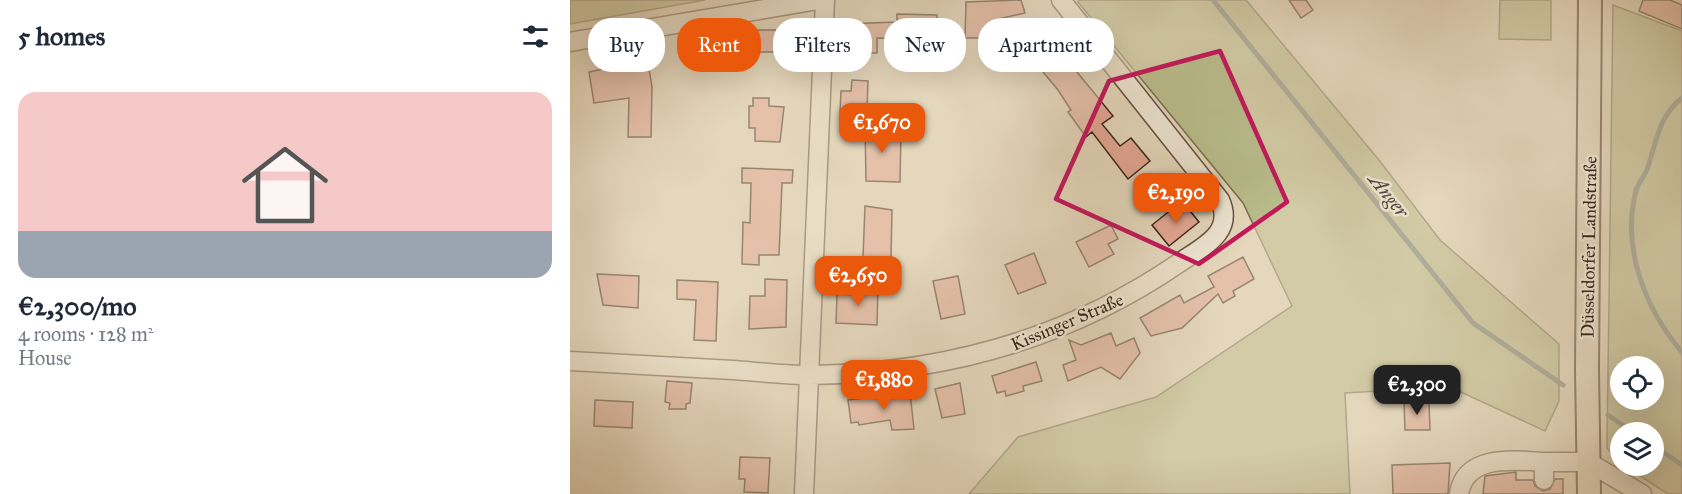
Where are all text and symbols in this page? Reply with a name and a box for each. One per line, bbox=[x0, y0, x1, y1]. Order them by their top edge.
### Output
chip: Buy bbox=[588, 18, 665, 72]
chip: Rent bbox=[677, 18, 761, 72]
chip: Filters bbox=[773, 18, 872, 72]
chip: New bbox=[884, 18, 966, 72]
chip: Apartment bbox=[978, 18, 1114, 72]
text: 5 homes bbox=[18, 20, 105, 52]
icon: filters bbox=[519, 20, 552, 53]
pin: €1,670 bbox=[833, 103, 931, 154]
text: €1,670 bbox=[853, 110, 911, 134]
icon: home bbox=[231, 131, 339, 239]
street label: Düsseldorfer Landstraße bbox=[1576, 156, 1602, 338]
water label: Anger bbox=[1362, 166, 1415, 223]
pin: €2,190 bbox=[1127, 173, 1225, 224]
text: €2,190 bbox=[1147, 180, 1205, 204]
pin: €2,650 bbox=[809, 256, 907, 307]
text: €2,650 bbox=[829, 263, 887, 287]
street label: Kissinger Straße bbox=[1007, 288, 1127, 356]
text: €2,300/mo bbox=[18, 290, 137, 322]
text: 4 rooms · 128 m² bbox=[18, 322, 154, 346]
text: House bbox=[18, 346, 72, 370]
map controls bbox=[1610, 356, 1664, 476]
button: locate bbox=[1610, 356, 1664, 410]
pin: €1,880 bbox=[835, 360, 933, 411]
pin: €2,300 bbox=[1368, 365, 1466, 416]
text: €1,880 bbox=[855, 367, 913, 391]
text: €2,300 bbox=[1388, 372, 1446, 396]
button: layers bbox=[1610, 422, 1664, 476]

